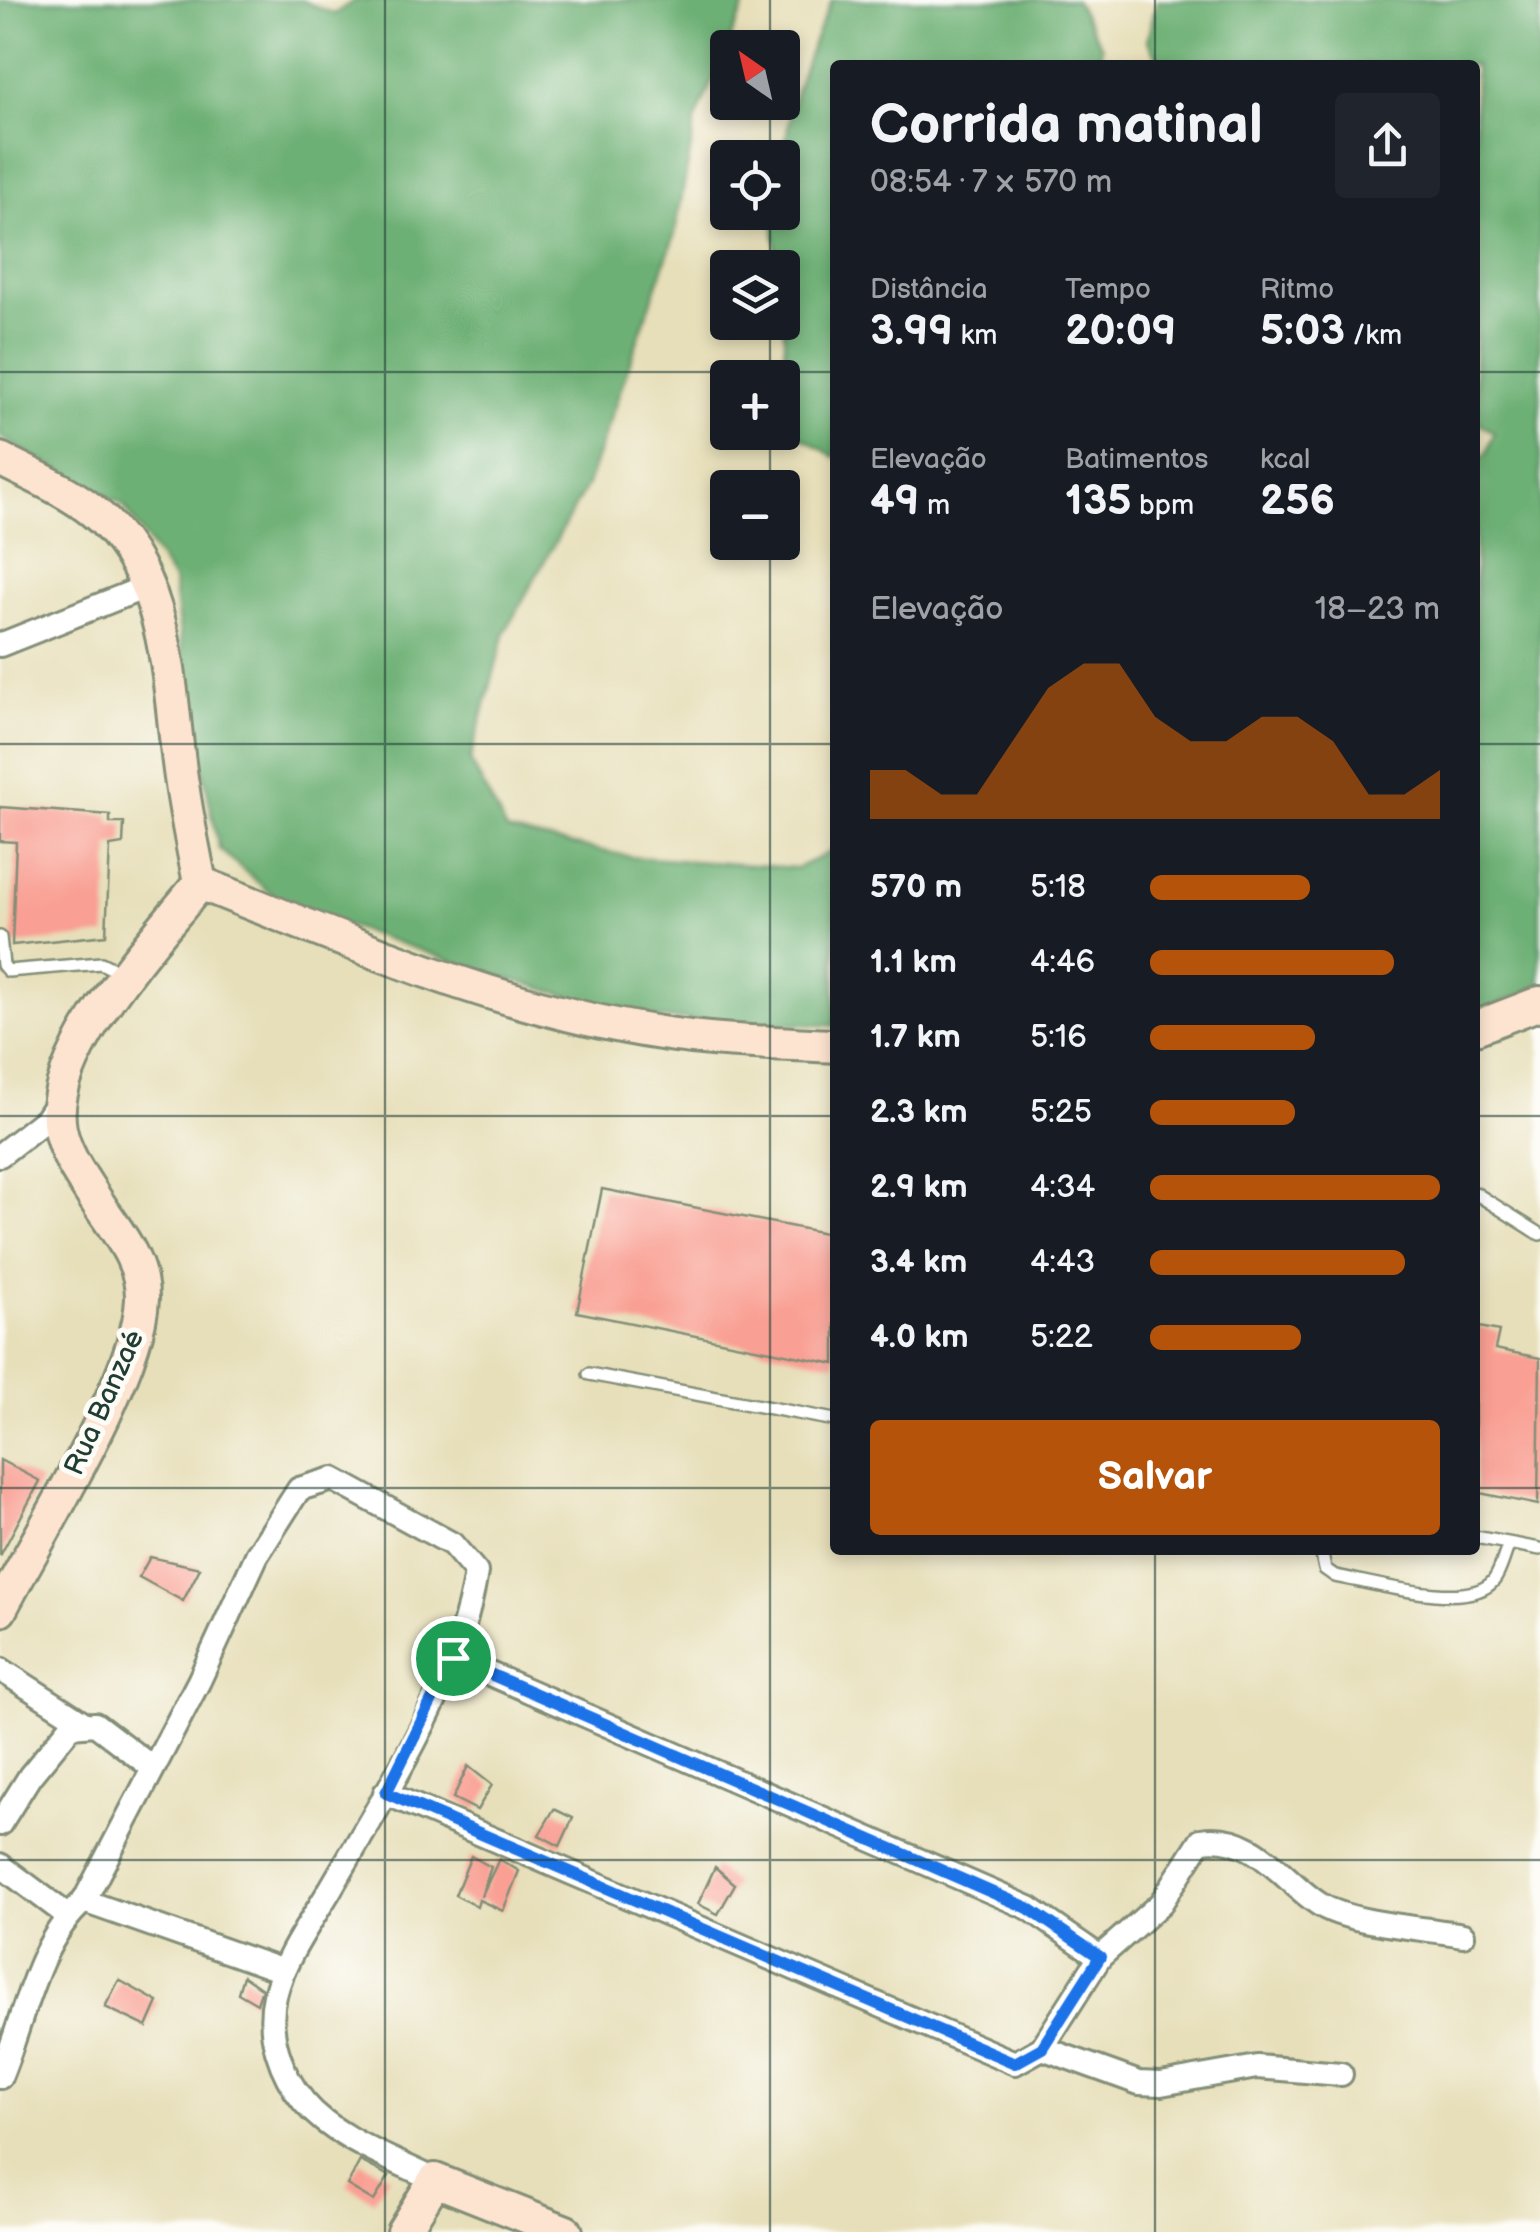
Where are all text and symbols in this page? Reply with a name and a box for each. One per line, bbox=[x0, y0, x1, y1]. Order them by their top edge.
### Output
north arrow bbox=[710, 30, 800, 120]
map controls bbox=[710, 30, 800, 560]
text: Corrida matinal bbox=[870, 92, 1263, 159]
button: share bbox=[1335, 93, 1440, 198]
button: locate bbox=[710, 140, 800, 230]
text: 08:54 · 7 × 570 m bbox=[870, 163, 1112, 202]
button: layers bbox=[710, 250, 800, 340]
text: Distância bbox=[870, 273, 988, 306]
text: Tempo bbox=[1065, 273, 1151, 306]
text: Ritmo bbox=[1260, 273, 1334, 306]
text: 3.99 bbox=[870, 306, 953, 357]
text: 20:09 bbox=[1065, 306, 1176, 357]
text: 5:03 bbox=[1260, 306, 1345, 357]
text: km bbox=[953, 319, 997, 352]
text: /km bbox=[1345, 319, 1402, 352]
button: + bbox=[710, 360, 800, 450]
text: Elevação bbox=[870, 443, 987, 476]
text: Batimentos bbox=[1065, 443, 1208, 476]
text: kcal bbox=[1260, 443, 1310, 476]
button: − bbox=[710, 470, 800, 560]
text: 49 bbox=[870, 476, 919, 527]
text: 135 bbox=[1065, 476, 1131, 527]
text: 256 bbox=[1260, 476, 1335, 527]
text: m bbox=[919, 489, 950, 522]
text: bpm bbox=[1131, 489, 1194, 522]
text: Elevação bbox=[870, 590, 1003, 629]
text: 18–23 m bbox=[1315, 590, 1440, 629]
text: 570 m bbox=[870, 868, 962, 907]
text: 5:18 bbox=[1030, 868, 1086, 907]
text: 1.1 km bbox=[870, 943, 957, 982]
text: 4:46 bbox=[1030, 943, 1095, 982]
text: 1.7 km bbox=[870, 1018, 961, 1057]
text: 5:16 bbox=[1030, 1018, 1087, 1057]
text: 2.3 km bbox=[870, 1093, 968, 1132]
text: 5:25 bbox=[1030, 1093, 1092, 1132]
text: 2.9 km bbox=[870, 1168, 968, 1207]
text: 4:34 bbox=[1030, 1168, 1095, 1207]
text: 3.4 km bbox=[870, 1243, 967, 1282]
text: 4:43 bbox=[1030, 1243, 1095, 1282]
text: 4.0 km bbox=[870, 1318, 969, 1357]
text: 5:22 bbox=[1030, 1318, 1093, 1357]
street label: Rua Banzaé bbox=[58, 1325, 151, 1480]
button: Salvar bbox=[870, 1420, 1440, 1535]
pin bbox=[411, 1616, 496, 1701]
icon: arrive bbox=[426, 1631, 481, 1686]

